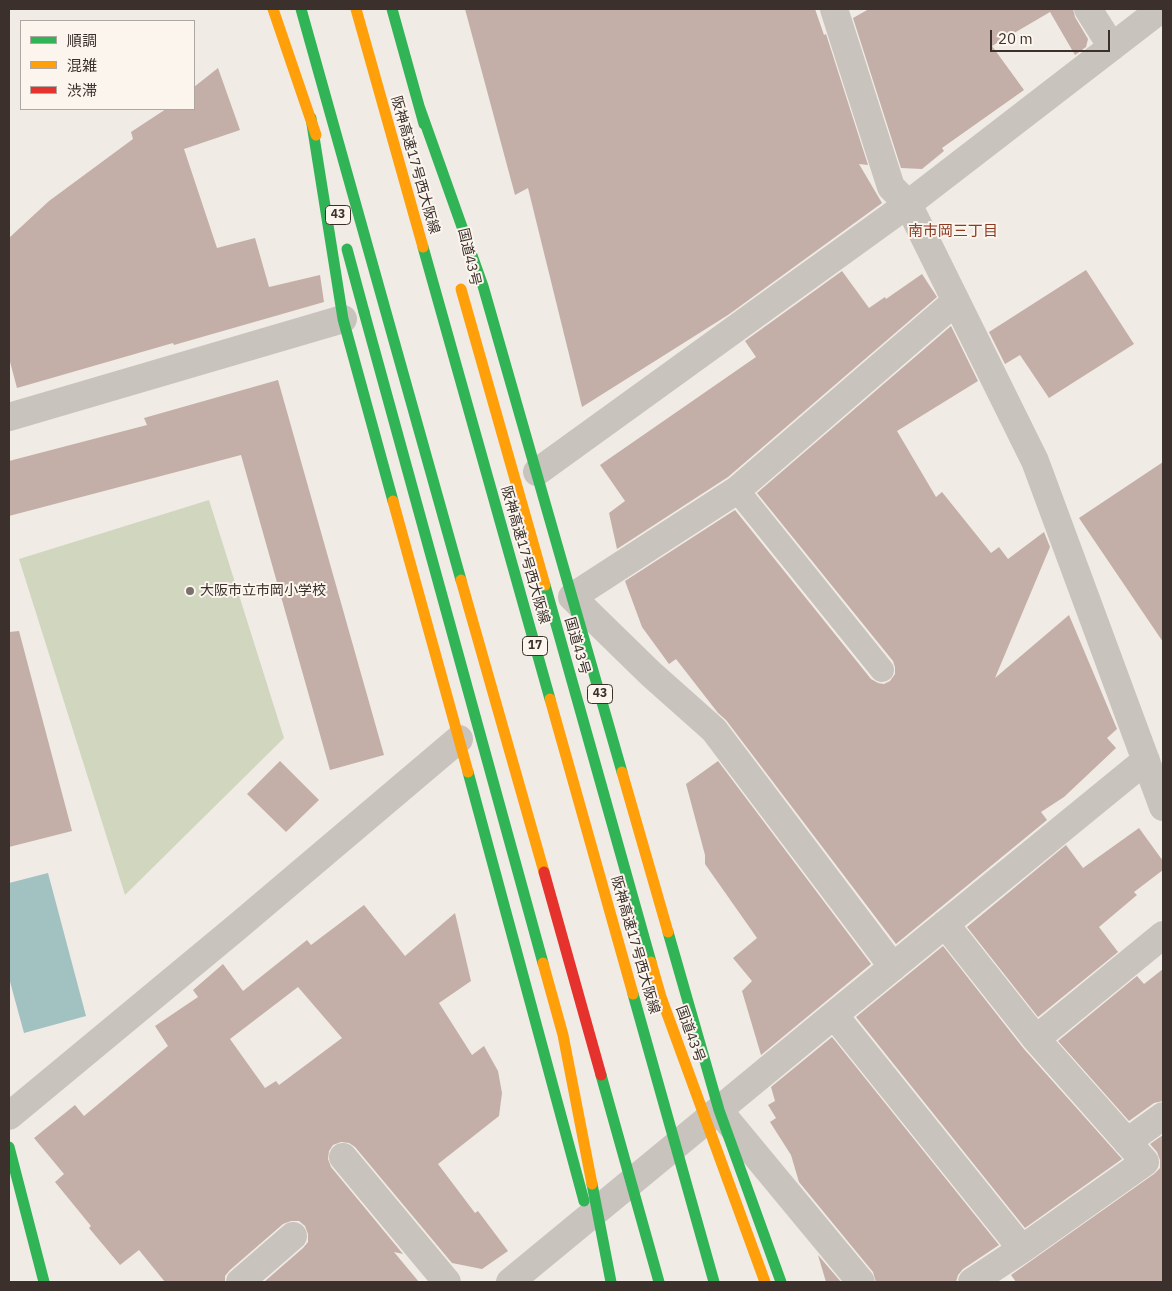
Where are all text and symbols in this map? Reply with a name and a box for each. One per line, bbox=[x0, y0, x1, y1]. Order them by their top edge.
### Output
legend bbox=[20, 20, 195, 110]
scale bar bbox=[992, 20, 1112, 52]
text: 20 m bbox=[998, 29, 1033, 48]
text: 順調 bbox=[67, 31, 97, 50]
text: 混雑 bbox=[67, 56, 97, 75]
text: 渋滞 bbox=[67, 81, 97, 100]
street label: 阪神高速17号西大阪線 bbox=[387, 94, 443, 236]
road number: 43 bbox=[326, 206, 350, 224]
district label: 南市岡三丁目 bbox=[908, 223, 998, 241]
street label: 国道43号 bbox=[454, 226, 484, 288]
street label: 阪神高速17号西大阪線 bbox=[497, 484, 553, 626]
place label: 大阪市立市岡小学校 bbox=[200, 583, 326, 599]
marker: 大阪市立市岡小学校 bbox=[184, 585, 196, 597]
street label: 国道43号 bbox=[561, 615, 593, 677]
road number: 17 bbox=[522, 636, 548, 656]
road number: 43 bbox=[588, 684, 612, 704]
street label: 阪神高速17号西大阪線 bbox=[607, 874, 663, 1016]
street label: 国道43号 bbox=[672, 1004, 708, 1064]

